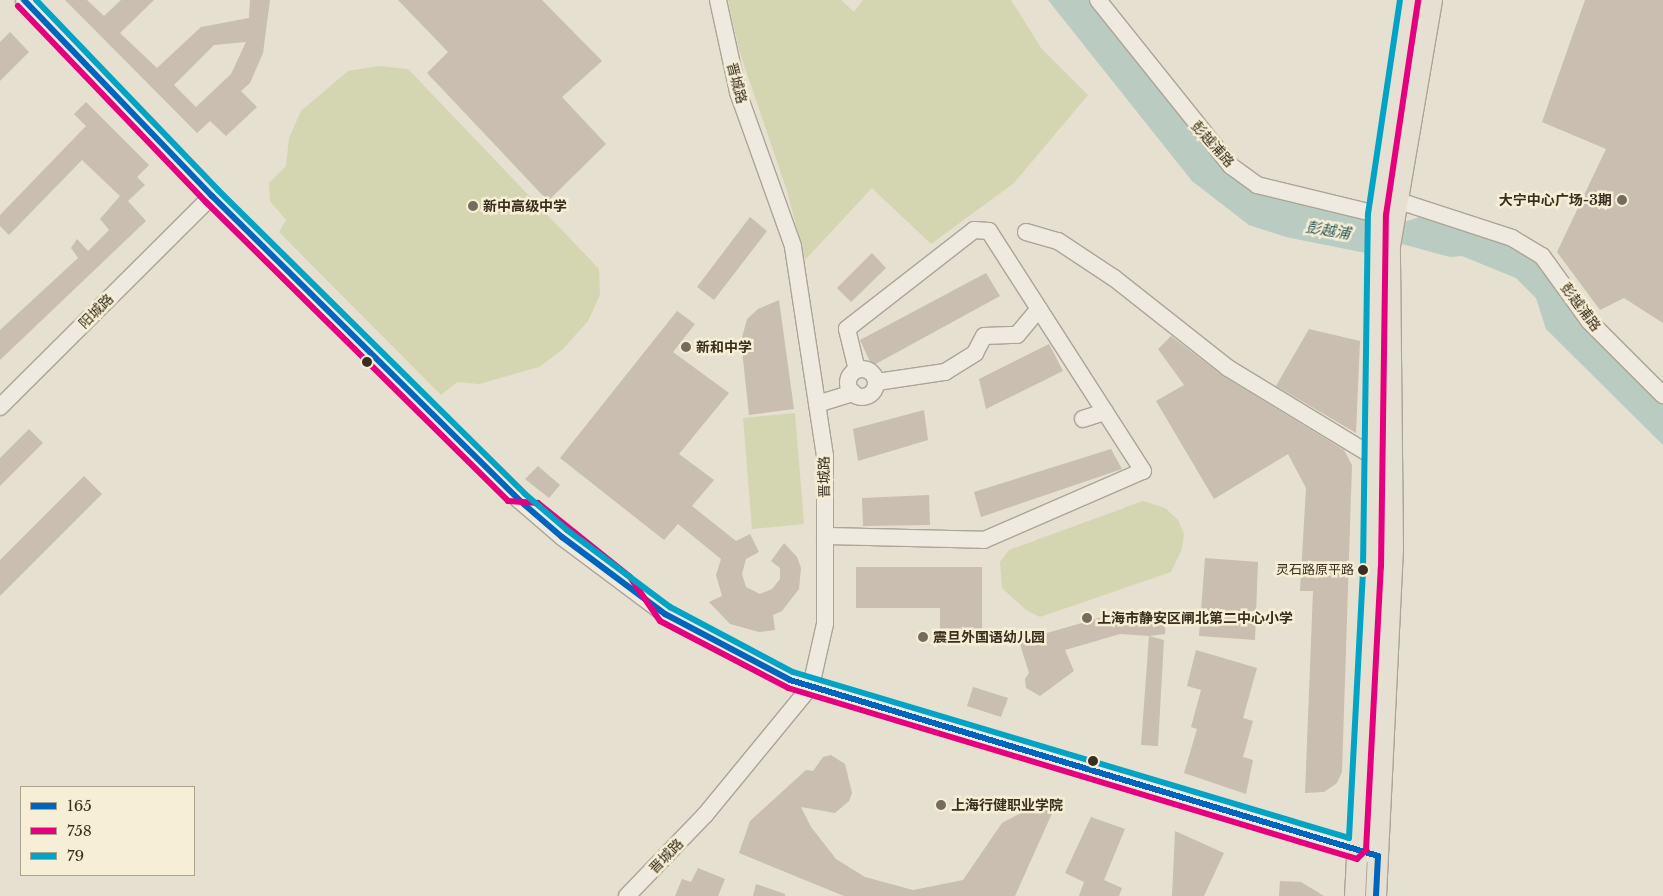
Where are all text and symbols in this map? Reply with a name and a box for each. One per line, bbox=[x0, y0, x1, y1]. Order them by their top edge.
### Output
street label: 晋城路 bbox=[723, 61, 751, 105]
street label: 彭越浦路 bbox=[1188, 118, 1238, 170]
place label: 大宁中心广场-3期 bbox=[1499, 192, 1612, 208]
marker: 大宁中心广场-3期 bbox=[1616, 194, 1628, 206]
place label: 新中高级中学 bbox=[483, 198, 567, 214]
marker: 新中高级中学 bbox=[467, 200, 479, 212]
water label: 彭越浦 bbox=[1304, 218, 1352, 242]
street label: 彭越浦路 bbox=[1557, 280, 1605, 334]
street label: 阳城路 bbox=[75, 290, 117, 332]
place label: 新和中学 bbox=[696, 339, 752, 355]
marker: 新和中学 bbox=[680, 341, 692, 353]
unlabelled marker bbox=[362, 357, 372, 367]
street label: 晋城路 bbox=[815, 456, 833, 498]
place label: 灵石路原平路 bbox=[1276, 562, 1354, 578]
marker: 灵石路原平路 bbox=[1358, 565, 1368, 575]
place label: 上海市静安区闸北第二中心小学 bbox=[1097, 610, 1293, 626]
marker: 上海市静安区闸北第二中心小学 bbox=[1081, 612, 1093, 624]
place label: 震旦外国语幼儿园 bbox=[933, 629, 1045, 645]
marker: 震旦外国语幼儿园 bbox=[917, 631, 929, 643]
unlabelled marker bbox=[1088, 756, 1098, 766]
legend bbox=[20, 786, 195, 876]
text: 165 bbox=[67, 796, 92, 815]
place label: 上海行健职业学院 bbox=[951, 797, 1063, 813]
marker: 上海行健职业学院 bbox=[935, 799, 947, 811]
text: 758 bbox=[67, 821, 92, 840]
street label: 晋城路 bbox=[645, 835, 687, 877]
text: 79 bbox=[67, 846, 84, 865]

